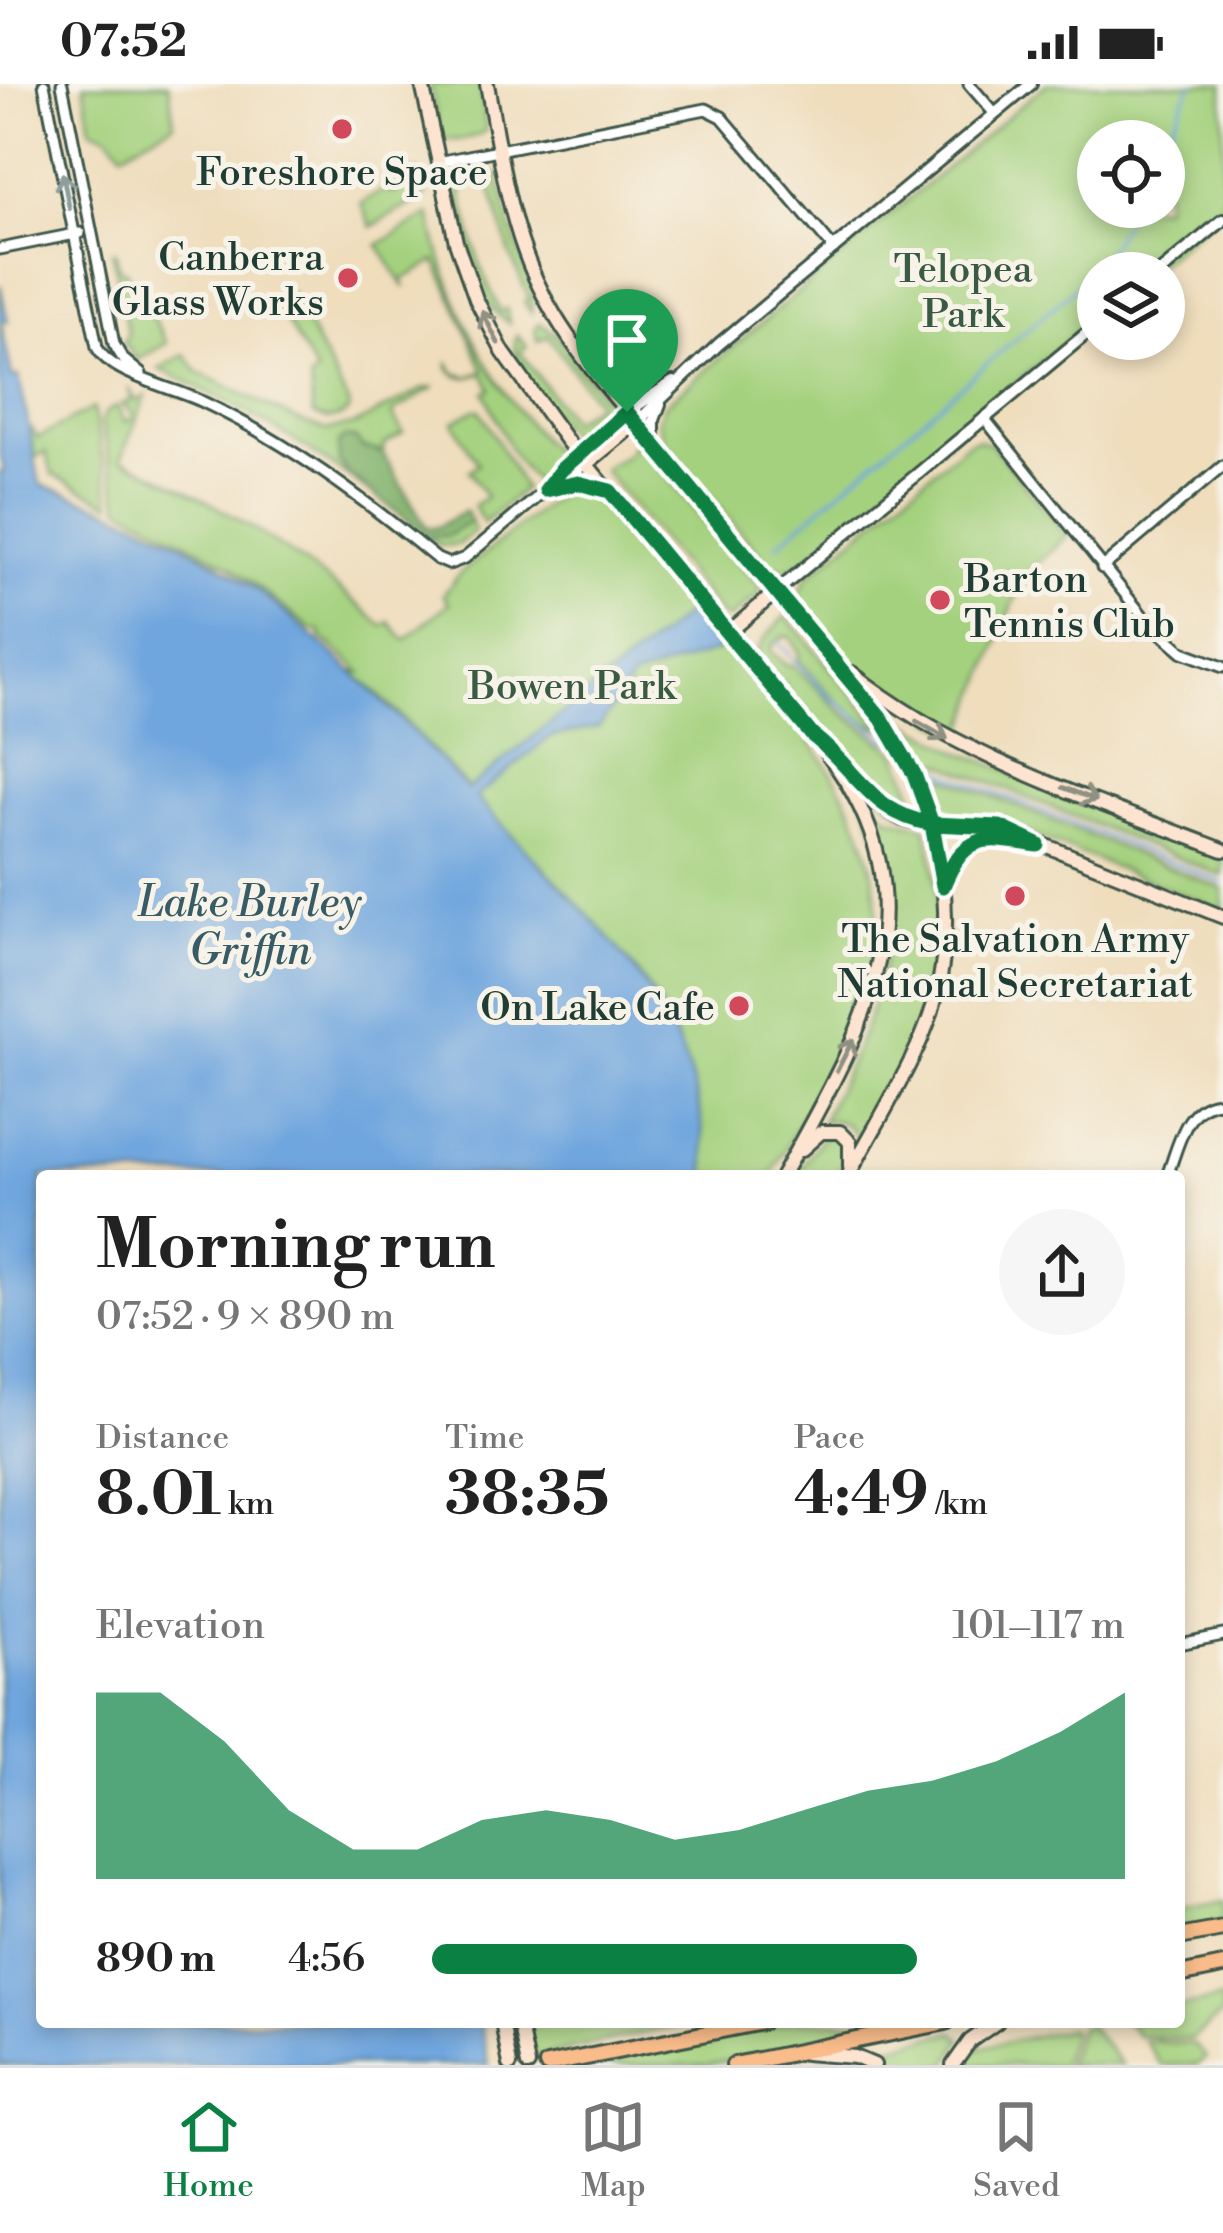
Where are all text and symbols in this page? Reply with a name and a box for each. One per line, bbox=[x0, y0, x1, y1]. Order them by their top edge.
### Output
text: 07:52 bbox=[60, 14, 187, 71]
marker: Foreshore Space bbox=[329, 116, 355, 142]
map controls bbox=[1077, 120, 1185, 360]
button: locate bbox=[1077, 120, 1185, 228]
place label: Foreshore Space bbox=[196, 149, 488, 198]
one-way arrow bbox=[54, 173, 76, 212]
place label: Canberra Glass Works bbox=[112, 234, 324, 328]
park label: Telopea Park bbox=[893, 246, 1033, 340]
button: layers bbox=[1077, 252, 1185, 360]
marker: Canberra Glass Works bbox=[335, 265, 361, 291]
pin bbox=[576, 289, 678, 412]
icon: arrive bbox=[594, 307, 660, 373]
one-way arrow bbox=[477, 309, 500, 345]
place label: Barton Tennis Club bbox=[963, 556, 1175, 650]
marker: Barton Tennis Club bbox=[927, 587, 953, 613]
park label: Bowen Park bbox=[467, 663, 677, 712]
one-way arrow bbox=[913, 718, 948, 742]
one-way arrow bbox=[1061, 785, 1098, 806]
water label: Lake Burley Griffin bbox=[137, 877, 363, 978]
marker: The Salvation Army National Secretariat bbox=[1002, 883, 1028, 909]
place label: The Salvation Army National Secretariat bbox=[837, 916, 1193, 1010]
place label: On Lake Cafe bbox=[480, 984, 715, 1033]
marker: On Lake Cafe bbox=[726, 993, 752, 1019]
one-way arrow bbox=[835, 1038, 858, 1074]
text: Morning run bbox=[96, 1206, 495, 1289]
button: share bbox=[999, 1209, 1125, 1335]
text: 07:52 · 9 × 890 m bbox=[96, 1293, 394, 1342]
text: Distance bbox=[96, 1418, 229, 1459]
text: Time bbox=[445, 1418, 524, 1459]
text: Pace bbox=[794, 1418, 865, 1459]
text: 8.01 bbox=[96, 1459, 221, 1534]
text: 38:35 bbox=[445, 1459, 609, 1534]
text: 4:49 bbox=[794, 1459, 929, 1534]
text: km bbox=[221, 1484, 274, 1525]
text: /km bbox=[929, 1484, 988, 1525]
text: Elevation bbox=[96, 1602, 265, 1651]
text: 101–117 m bbox=[952, 1602, 1125, 1651]
text: 890 m bbox=[96, 1935, 216, 1984]
text: 4:56 bbox=[288, 1935, 365, 1984]
tab: Home bbox=[163, 2094, 254, 2207]
tab: Map bbox=[580, 2094, 646, 2207]
tab: Saved bbox=[973, 2094, 1060, 2207]

